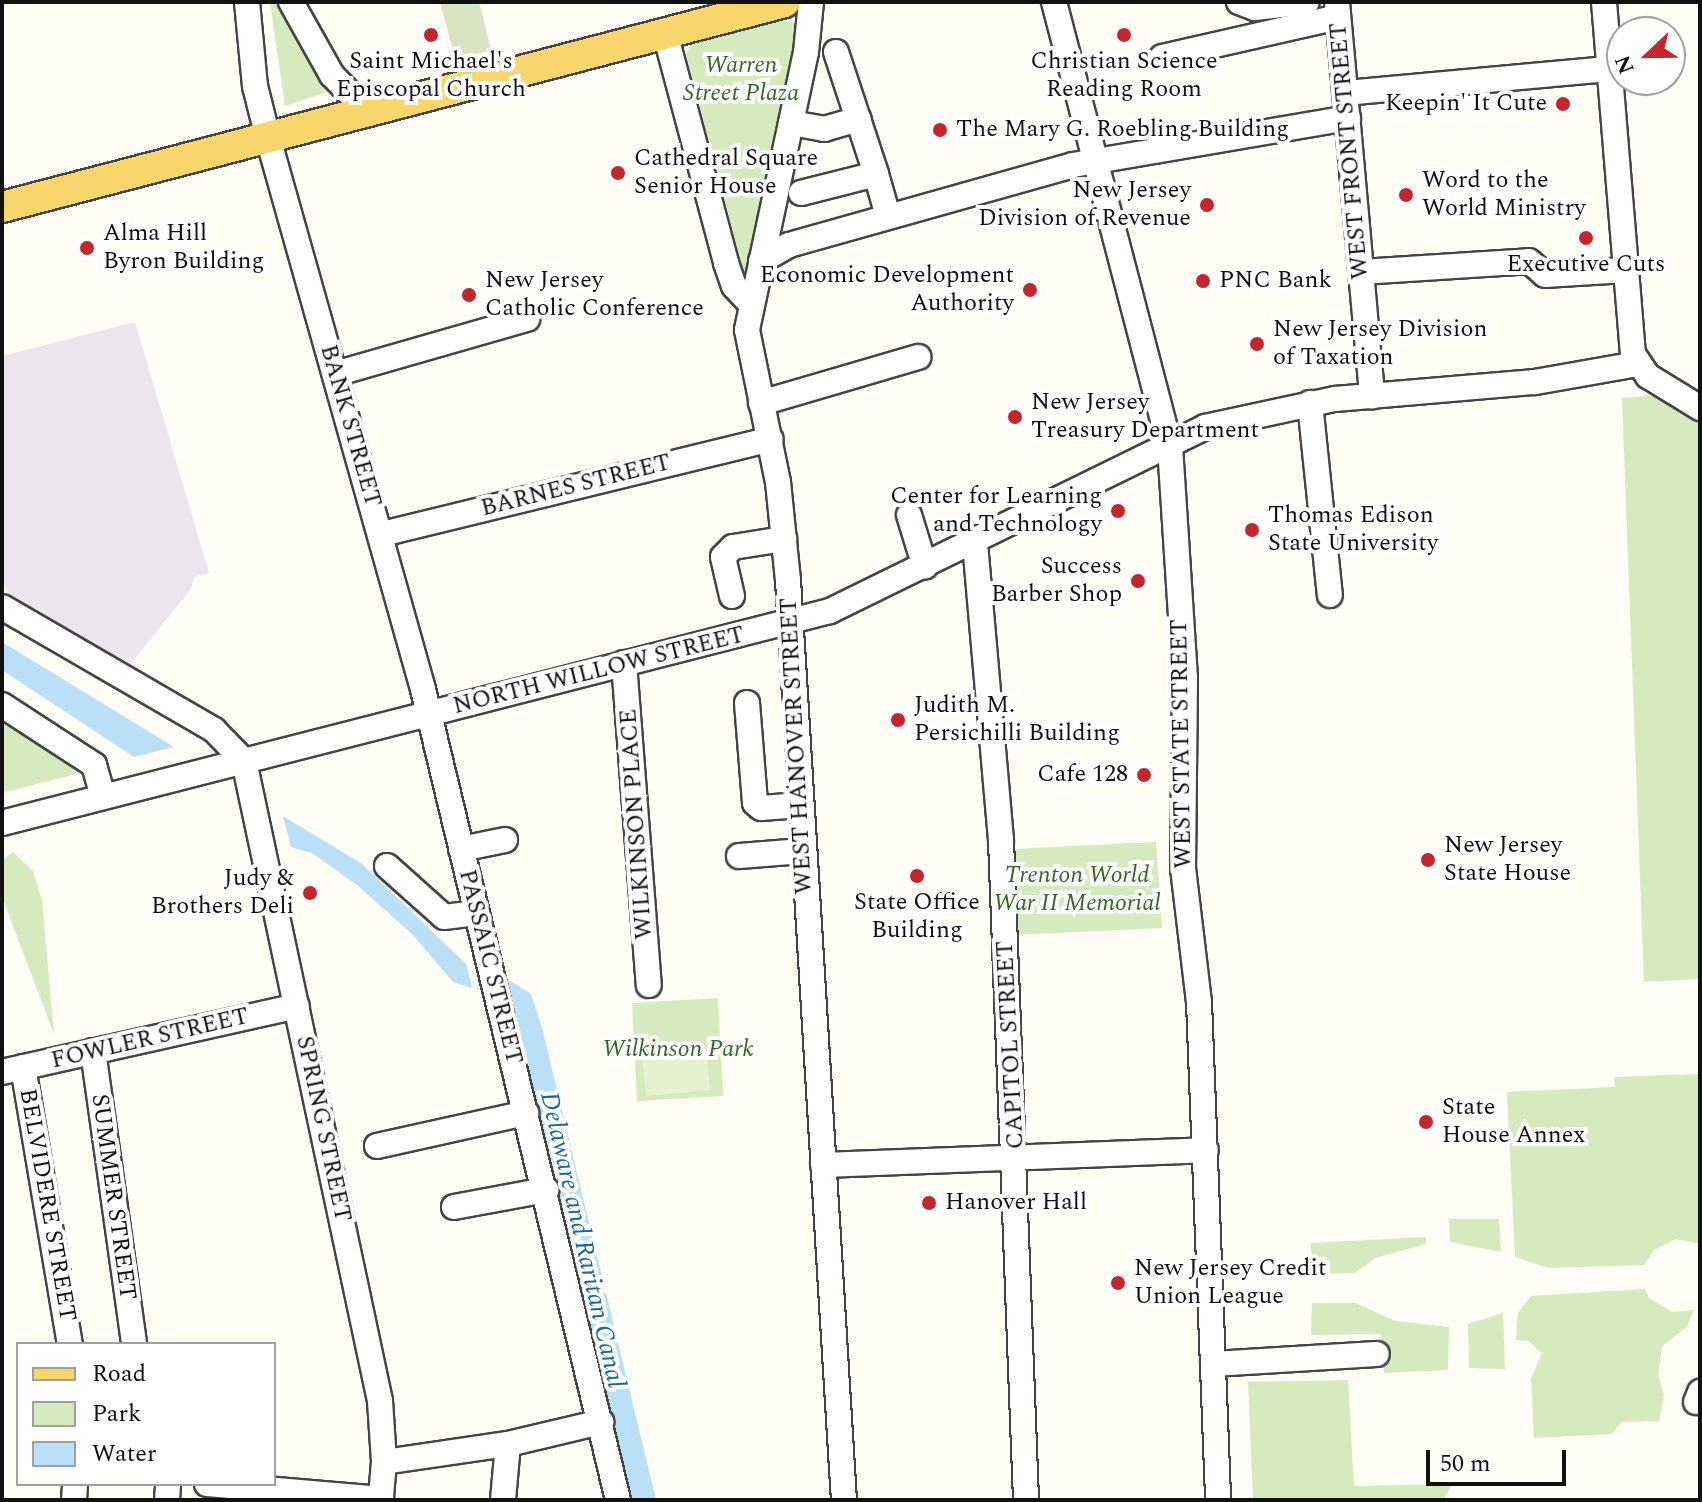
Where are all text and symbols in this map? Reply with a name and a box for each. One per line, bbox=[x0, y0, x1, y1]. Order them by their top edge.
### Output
north arrow bbox=[1606, 16, 1686, 96]
street label: WEST FRONT STREET bbox=[1324, 21, 1376, 281]
marker: Saint Michael's Episcopal Church bbox=[422, 26, 440, 44]
marker: Christian Science Reading Room bbox=[1115, 26, 1133, 44]
place label: Saint Michael's Episcopal Church bbox=[336, 48, 526, 104]
place label: Christian Science Reading Room bbox=[1030, 48, 1218, 104]
text: N bbox=[1606, 50, 1644, 79]
park label: Warren Street Plaza bbox=[683, 52, 799, 108]
place label: Keepin' It Cute bbox=[1385, 90, 1547, 118]
marker: Keepin' It Cute bbox=[1554, 95, 1572, 113]
place label: The Mary G. Roebling Building bbox=[956, 116, 1289, 144]
marker: The Mary G. Roebling Building bbox=[931, 121, 949, 139]
place label: Cathedral Square Senior House bbox=[634, 145, 818, 201]
marker: Cathedral Square Senior House bbox=[609, 164, 627, 182]
place label: Word to the World Ministry bbox=[1422, 167, 1586, 223]
place label: New Jersey Division of Revenue bbox=[978, 177, 1191, 233]
marker: Word to the World Ministry bbox=[1397, 186, 1415, 204]
marker: New Jersey Division of Revenue bbox=[1198, 196, 1216, 214]
place label: Alma Hill Byron Building bbox=[103, 220, 264, 276]
marker: Executive Cuts bbox=[1577, 229, 1595, 247]
marker: Alma Hill Byron Building bbox=[78, 239, 96, 257]
place label: Executive Cuts bbox=[1507, 251, 1665, 279]
place label: Economic Development Authority bbox=[760, 262, 1014, 318]
place label: New Jersey Catholic Conference bbox=[485, 267, 704, 323]
place label: PNC Bank bbox=[1219, 267, 1332, 295]
marker: PNC Bank bbox=[1194, 272, 1212, 290]
marker: Economic Development Authority bbox=[1021, 281, 1039, 299]
marker: New Jersey Catholic Conference bbox=[460, 286, 478, 304]
place label: New Jersey Division of Taxation bbox=[1273, 316, 1487, 372]
marker: New Jersey Division of Taxation bbox=[1248, 335, 1266, 353]
street label: BANK STREET bbox=[313, 341, 387, 511]
place label: New Jersey Treasury Department bbox=[1031, 389, 1259, 445]
marker: New Jersey Treasury Department bbox=[1006, 408, 1024, 426]
street label: BARNES STREET bbox=[478, 448, 674, 524]
place label: Center for Learning and Technology bbox=[890, 483, 1102, 539]
marker: Center for Learning and Technology bbox=[1109, 502, 1127, 520]
place label: Thomas Edison State University bbox=[1268, 502, 1438, 558]
marker: Thomas Edison State University bbox=[1243, 521, 1261, 539]
place label: Success Barber Shop bbox=[991, 553, 1122, 609]
marker: Success Barber Shop bbox=[1129, 572, 1147, 590]
street label: WEST HANOVER STREET bbox=[775, 597, 819, 895]
street label: WEST STATE STREET bbox=[1165, 619, 1199, 869]
street label: NORTH WILLOW STREET bbox=[450, 621, 748, 721]
place label: Judith M. Persichilli Building bbox=[914, 692, 1120, 748]
street label: WILKINSON PLACE bbox=[615, 708, 659, 940]
marker: Judith M. Persichilli Building bbox=[889, 711, 907, 729]
place label: Cafe 128 bbox=[1037, 761, 1128, 789]
marker: Cafe 128 bbox=[1135, 766, 1153, 784]
place label: New Jersey State House bbox=[1444, 832, 1571, 888]
marker: New Jersey State House bbox=[1419, 851, 1437, 869]
park label: Trenton World War II Memorial bbox=[993, 862, 1161, 918]
place label: Judy & Brothers Deli bbox=[151, 865, 294, 921]
street label: PASSAIC STREET bbox=[452, 867, 528, 1067]
marker: State Office Building bbox=[908, 867, 926, 885]
marker: Judy & Brothers Deli bbox=[301, 884, 319, 902]
place label: State Office Building bbox=[854, 889, 980, 945]
street label: CAPITOL STREET bbox=[991, 940, 1031, 1150]
street label: FOWLER STREET bbox=[48, 1002, 252, 1076]
street label: SPRING STREET bbox=[289, 1034, 357, 1224]
park label: Wilkinson Park bbox=[602, 1036, 754, 1064]
street label: BELVIDERE STREET bbox=[12, 1086, 82, 1324]
water label: Delaware and Raritan Canal bbox=[533, 1089, 631, 1391]
street label: SUMMER STREET bbox=[84, 1092, 142, 1302]
place label: State House Annex bbox=[1442, 1094, 1585, 1150]
marker: State House Annex bbox=[1417, 1113, 1435, 1131]
place label: Hanover Hall bbox=[945, 1189, 1087, 1217]
marker: Hanover Hall bbox=[920, 1194, 938, 1212]
place label: New Jersey Credit Union League bbox=[1134, 1255, 1326, 1311]
marker: New Jersey Credit Union League bbox=[1109, 1274, 1127, 1292]
legend bbox=[16, 1342, 276, 1486]
text: Road bbox=[92, 1356, 146, 1392]
text: Park bbox=[92, 1396, 142, 1432]
scale bar bbox=[1430, 1434, 1570, 1484]
text: Water bbox=[92, 1436, 156, 1472]
text: 50 m bbox=[1440, 1446, 1491, 1482]

